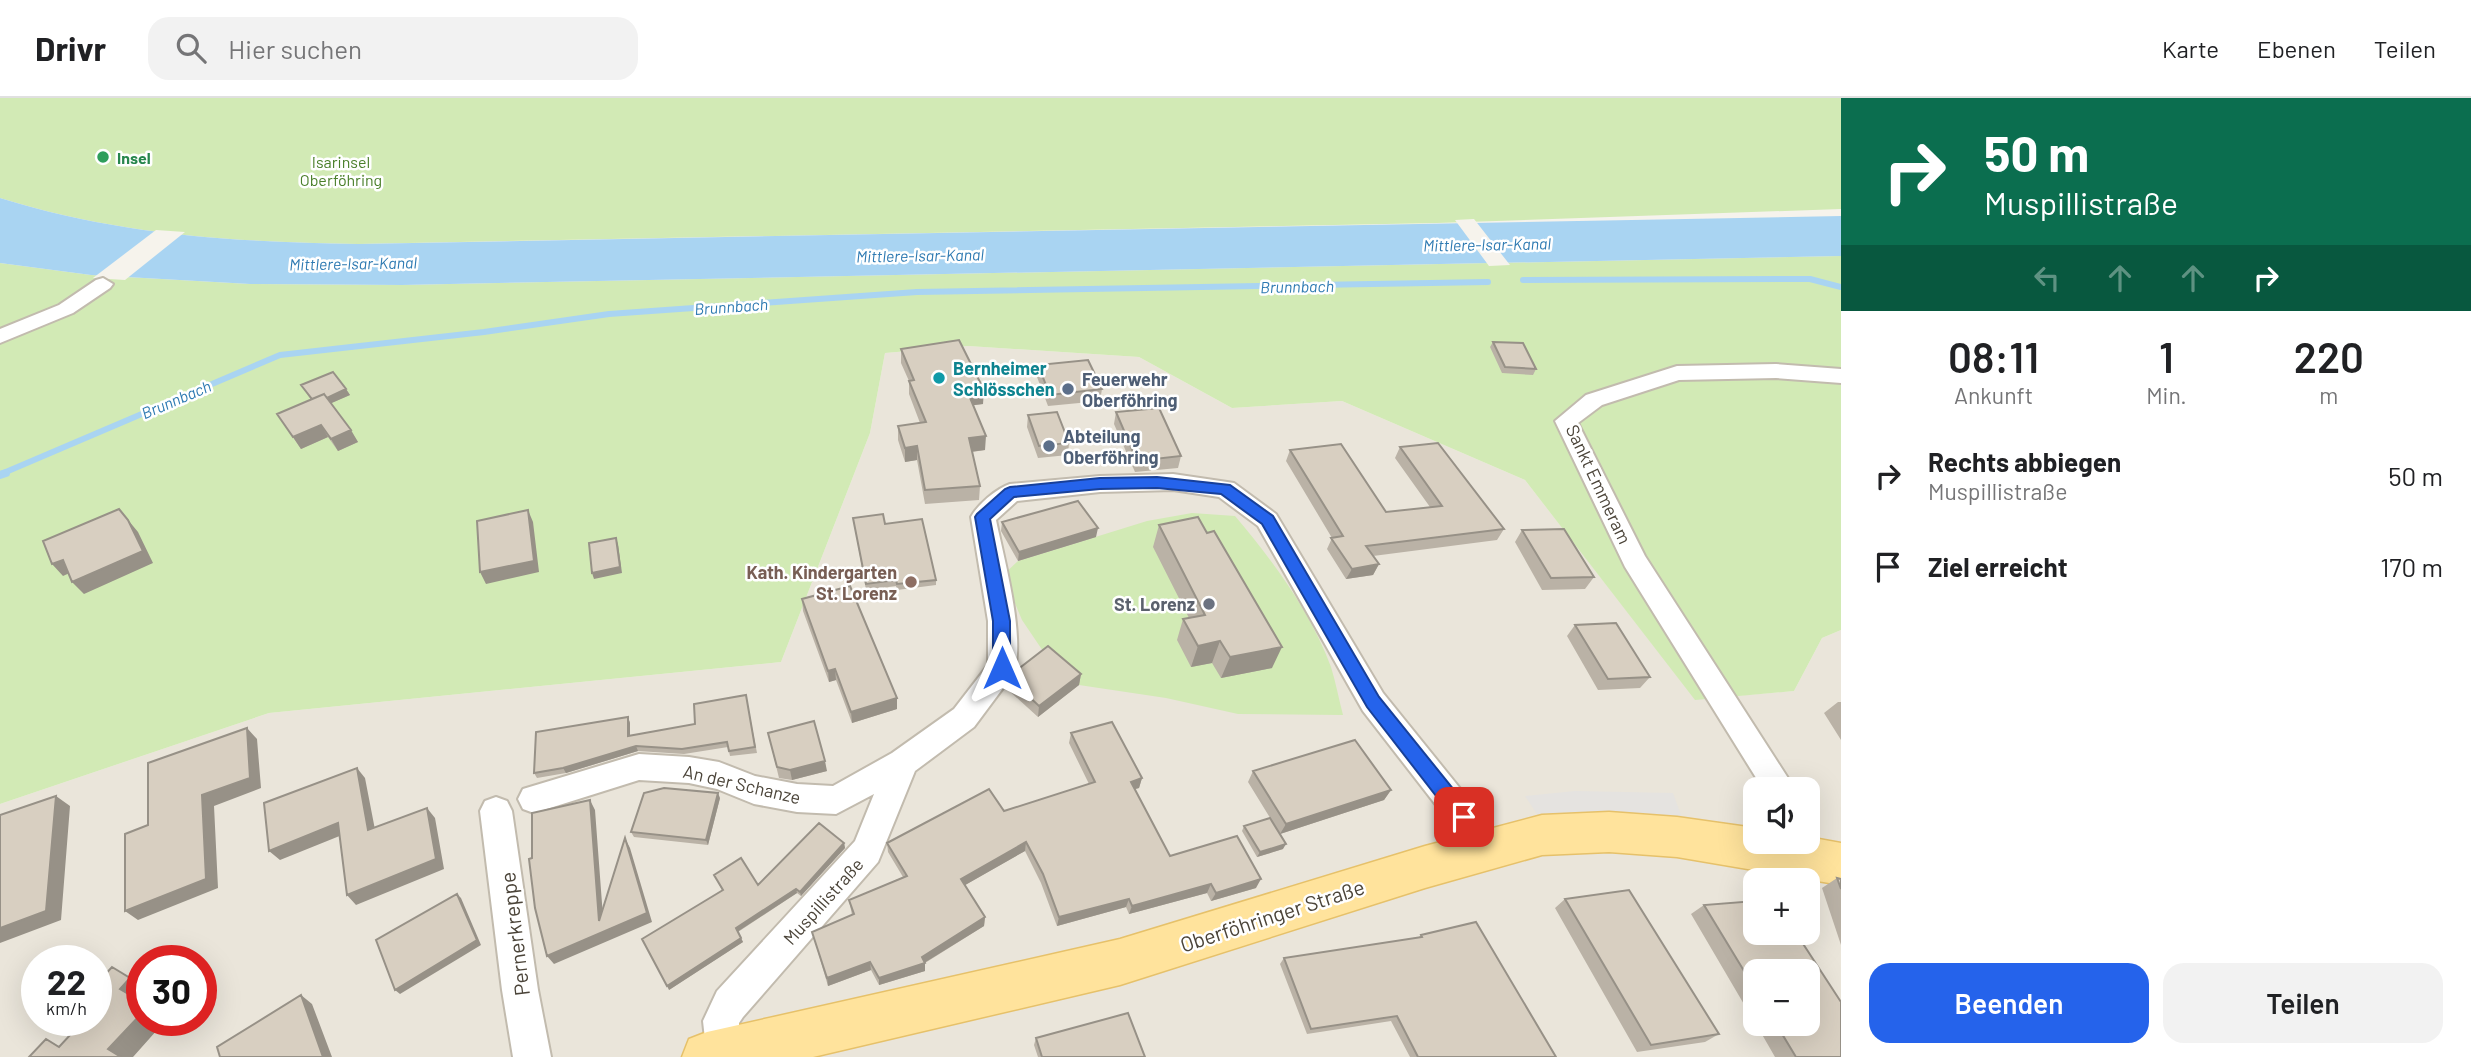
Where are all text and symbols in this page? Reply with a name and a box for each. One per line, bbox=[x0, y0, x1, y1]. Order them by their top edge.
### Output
search box bbox=[148, 17, 638, 80]
text: Drivr bbox=[35, 28, 106, 68]
icon: search bbox=[172, 29, 210, 67]
text: Hier suchen bbox=[228, 33, 362, 64]
text: Karte bbox=[2162, 34, 2219, 63]
text: Ebenen bbox=[2257, 34, 2336, 63]
text: Teilen bbox=[2374, 34, 2436, 63]
text: 50 m bbox=[1984, 123, 2089, 182]
icon: right bbox=[1869, 126, 1960, 217]
place label: Insel bbox=[117, 148, 151, 167]
marker: Insel bbox=[95, 149, 111, 165]
park label: Isarinsel Oberföhring bbox=[300, 152, 382, 189]
text: Muspillistraße bbox=[1984, 183, 2178, 221]
water label: Mittlere-Isar-Kanal bbox=[1423, 233, 1552, 255]
water label: Mittlere-Isar-Kanal bbox=[856, 244, 985, 266]
water label: Mittlere-Isar-Kanal bbox=[289, 252, 418, 274]
icon: left bbox=[2028, 259, 2066, 297]
icon: ahead bbox=[2101, 259, 2139, 297]
icon: ahead bbox=[2174, 259, 2212, 297]
icon: right bbox=[2247, 259, 2285, 297]
water label: Brunnbach bbox=[1260, 276, 1334, 296]
water label: Brunnbach bbox=[694, 294, 768, 318]
text: 08:11 bbox=[1948, 331, 2039, 381]
text: 1 bbox=[2159, 331, 2174, 381]
text: 220 bbox=[2294, 331, 2364, 381]
place label: Bernheimer Schlösschen bbox=[953, 357, 1055, 400]
place label: Feuerwehr Oberföhring bbox=[1082, 368, 1178, 411]
marker: Bernheimer Schlösschen bbox=[931, 370, 947, 386]
water label: Brunnbach bbox=[138, 376, 214, 422]
marker: Feuerwehr Oberföhring bbox=[1060, 381, 1076, 397]
text: Ankunft bbox=[1954, 381, 2033, 409]
text: Min. bbox=[2146, 381, 2187, 409]
text: m bbox=[2319, 381, 2338, 409]
street label: Sankt Emmeram bbox=[1562, 421, 1636, 547]
place label: Abteilung Oberföhring bbox=[1063, 425, 1159, 468]
marker: Abteilung Oberföhring bbox=[1041, 438, 1057, 454]
text: Rechts abbiegen bbox=[1928, 446, 2121, 477]
icon: right bbox=[1869, 457, 1907, 495]
text: 50 m bbox=[2388, 460, 2443, 491]
text: Muspillistraße bbox=[1928, 477, 2067, 505]
icon: arrive bbox=[1869, 548, 1907, 586]
text: Ziel erreicht bbox=[1928, 551, 2068, 582]
text: 170 m bbox=[2380, 551, 2443, 582]
place label: Kath. Kindergarten St. Lorenz bbox=[746, 561, 897, 604]
marker: Kath. Kindergarten St. Lorenz bbox=[903, 574, 919, 590]
place label: St. Lorenz bbox=[1114, 593, 1195, 615]
marker: St. Lorenz bbox=[1201, 596, 1217, 612]
position arrow bbox=[965, 631, 1039, 705]
street label: An der Schanze bbox=[681, 760, 803, 808]
map controls bbox=[1743, 777, 1820, 1036]
button: sound bbox=[1743, 777, 1820, 854]
pin bbox=[1434, 787, 1494, 847]
icon: arrive bbox=[1445, 798, 1483, 836]
street label: Muspillistraße bbox=[778, 853, 868, 949]
button: + bbox=[1743, 868, 1820, 945]
street label: Pernerkreppe bbox=[494, 871, 534, 997]
street label: Oberföhringer Straße bbox=[1177, 873, 1367, 957]
speed limit sign: 30 bbox=[126, 945, 217, 1036]
button: − bbox=[1743, 959, 1820, 1036]
text: 22 bbox=[47, 960, 86, 1002]
button: Beenden bbox=[1869, 963, 2149, 1043]
button: Teilen bbox=[2163, 963, 2443, 1043]
text: km/h bbox=[46, 997, 87, 1019]

